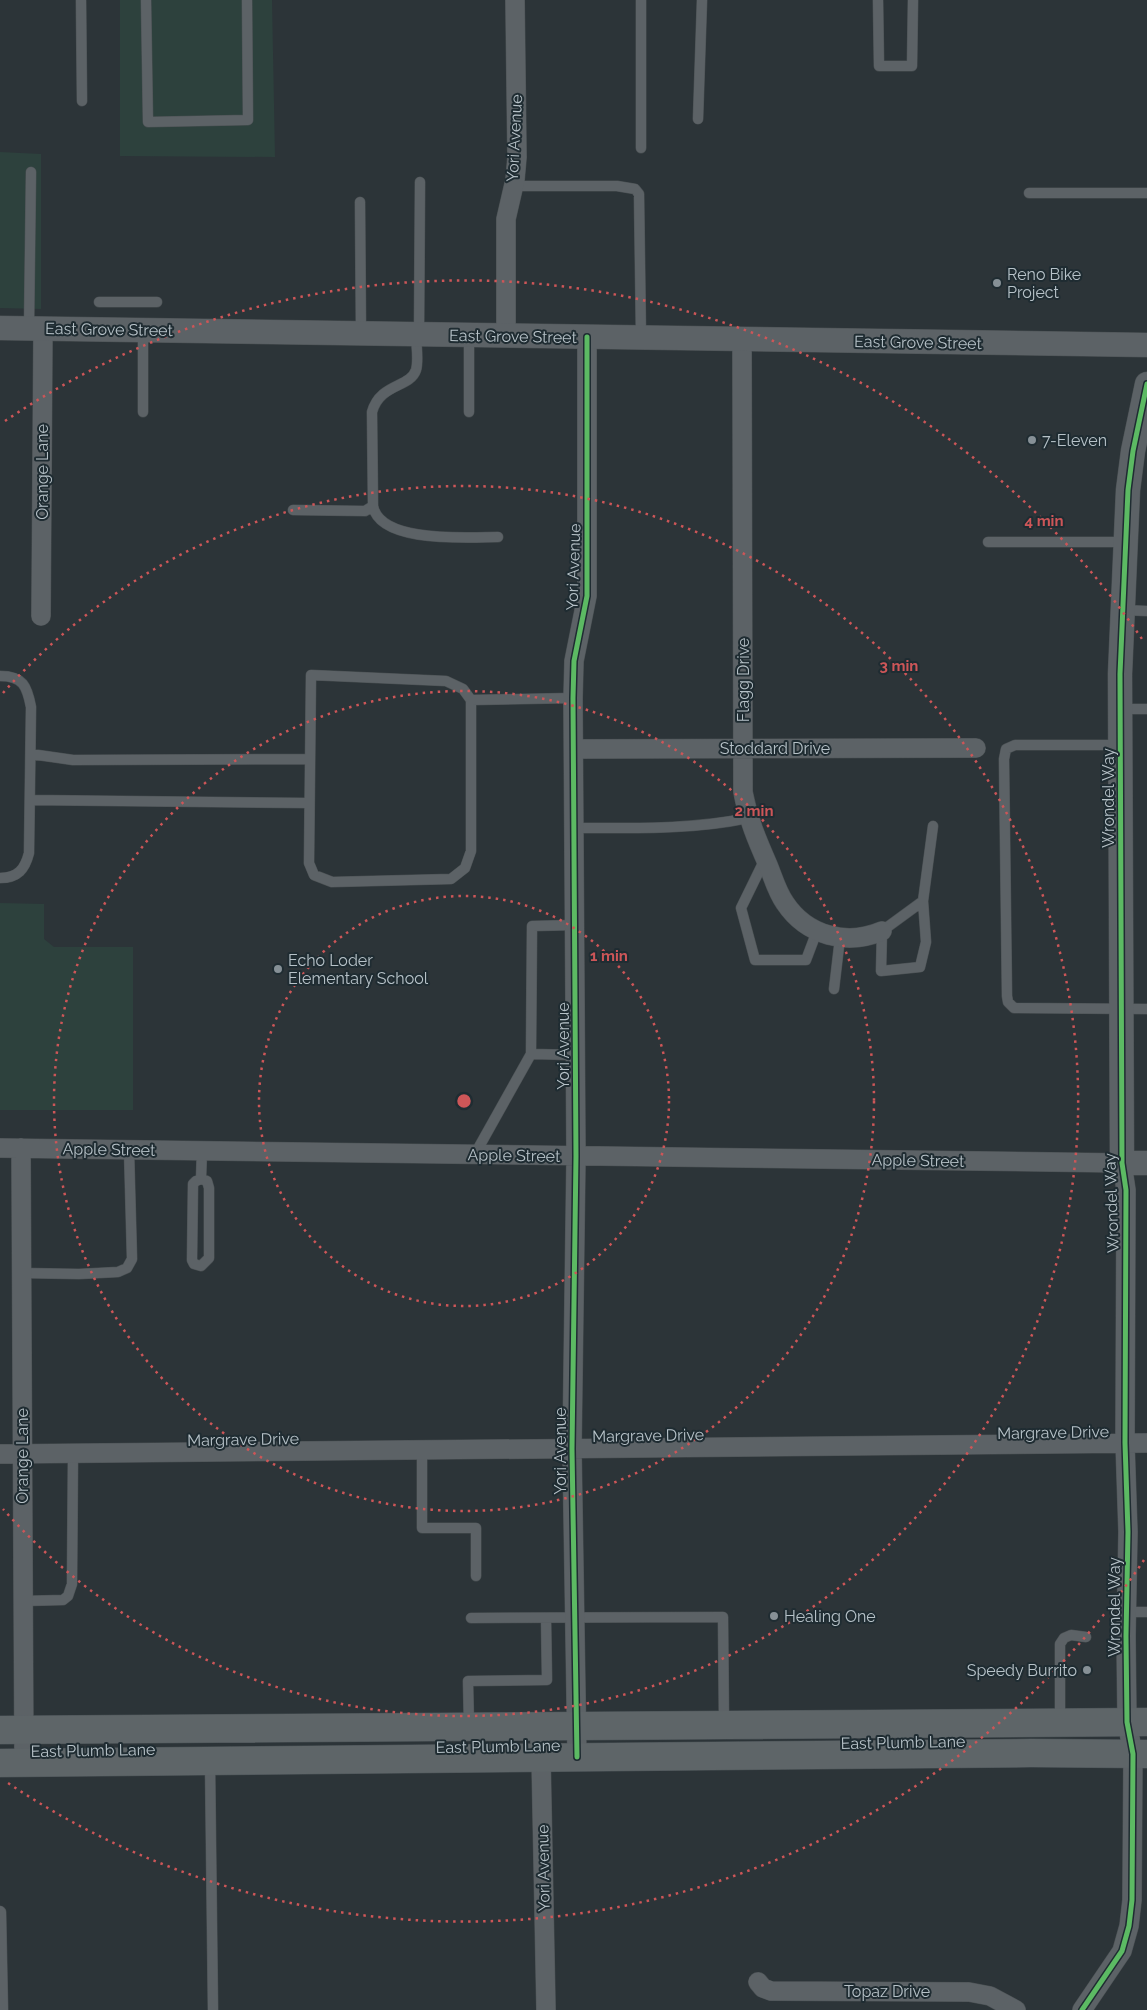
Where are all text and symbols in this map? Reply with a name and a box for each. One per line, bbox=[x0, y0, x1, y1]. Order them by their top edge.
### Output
street label: Yori Avenue bbox=[503, 94, 526, 182]
place label: Reno Bike Project bbox=[1007, 265, 1081, 302]
marker: Reno Bike Project bbox=[991, 277, 1003, 289]
street label: East Grove Street bbox=[45, 319, 174, 340]
street label: East Grove Street bbox=[449, 326, 578, 347]
street label: East Grove Street bbox=[854, 332, 983, 353]
street label: Orange Lane bbox=[33, 424, 52, 520]
place label: 7-Eleven bbox=[1042, 431, 1107, 450]
marker: 7-Eleven bbox=[1026, 434, 1038, 446]
text: 4 min bbox=[1024, 512, 1064, 530]
street label: Yori Avenue bbox=[562, 523, 585, 611]
street label: Flagg Drive bbox=[734, 638, 753, 722]
text: 3 min bbox=[880, 657, 918, 675]
street label: Stoddard Drive bbox=[720, 739, 830, 758]
street label: Wrondel Way bbox=[1099, 748, 1118, 848]
text: 2 min bbox=[735, 802, 773, 820]
text: 1 min bbox=[590, 947, 628, 965]
place label: Echo Loder Elementary School bbox=[288, 951, 429, 988]
marker: Echo Loder Elementary School bbox=[272, 963, 284, 975]
street label: Yori Avenue bbox=[554, 1002, 573, 1090]
centre of rings bbox=[455, 1092, 473, 1110]
street label: Apple Street bbox=[62, 1139, 156, 1160]
street label: Apple Street bbox=[467, 1145, 561, 1166]
street label: Apple Street bbox=[871, 1150, 965, 1171]
street label: Wrondel Way bbox=[1100, 1152, 1123, 1253]
street label: Yori Avenue bbox=[551, 1407, 570, 1495]
street label: Orange Lane bbox=[13, 1408, 32, 1504]
street label: Margrave Drive bbox=[997, 1422, 1109, 1443]
street label: Margrave Drive bbox=[592, 1425, 704, 1446]
street label: Margrave Drive bbox=[187, 1429, 299, 1450]
street label: Wrondel Way bbox=[1105, 1557, 1124, 1657]
place label: Healing One bbox=[784, 1607, 876, 1626]
marker: Healing One bbox=[768, 1610, 780, 1622]
place label: Speedy Burrito bbox=[967, 1661, 1077, 1680]
marker: Speedy Burrito bbox=[1081, 1664, 1093, 1676]
street label: East Plumb Lane bbox=[840, 1732, 966, 1753]
street label: East Plumb Lane bbox=[435, 1736, 561, 1757]
street label: East Plumb Lane bbox=[30, 1740, 156, 1761]
street label: Yori Avenue bbox=[533, 1824, 554, 1912]
street label: Topaz Drive bbox=[844, 1982, 930, 2001]

